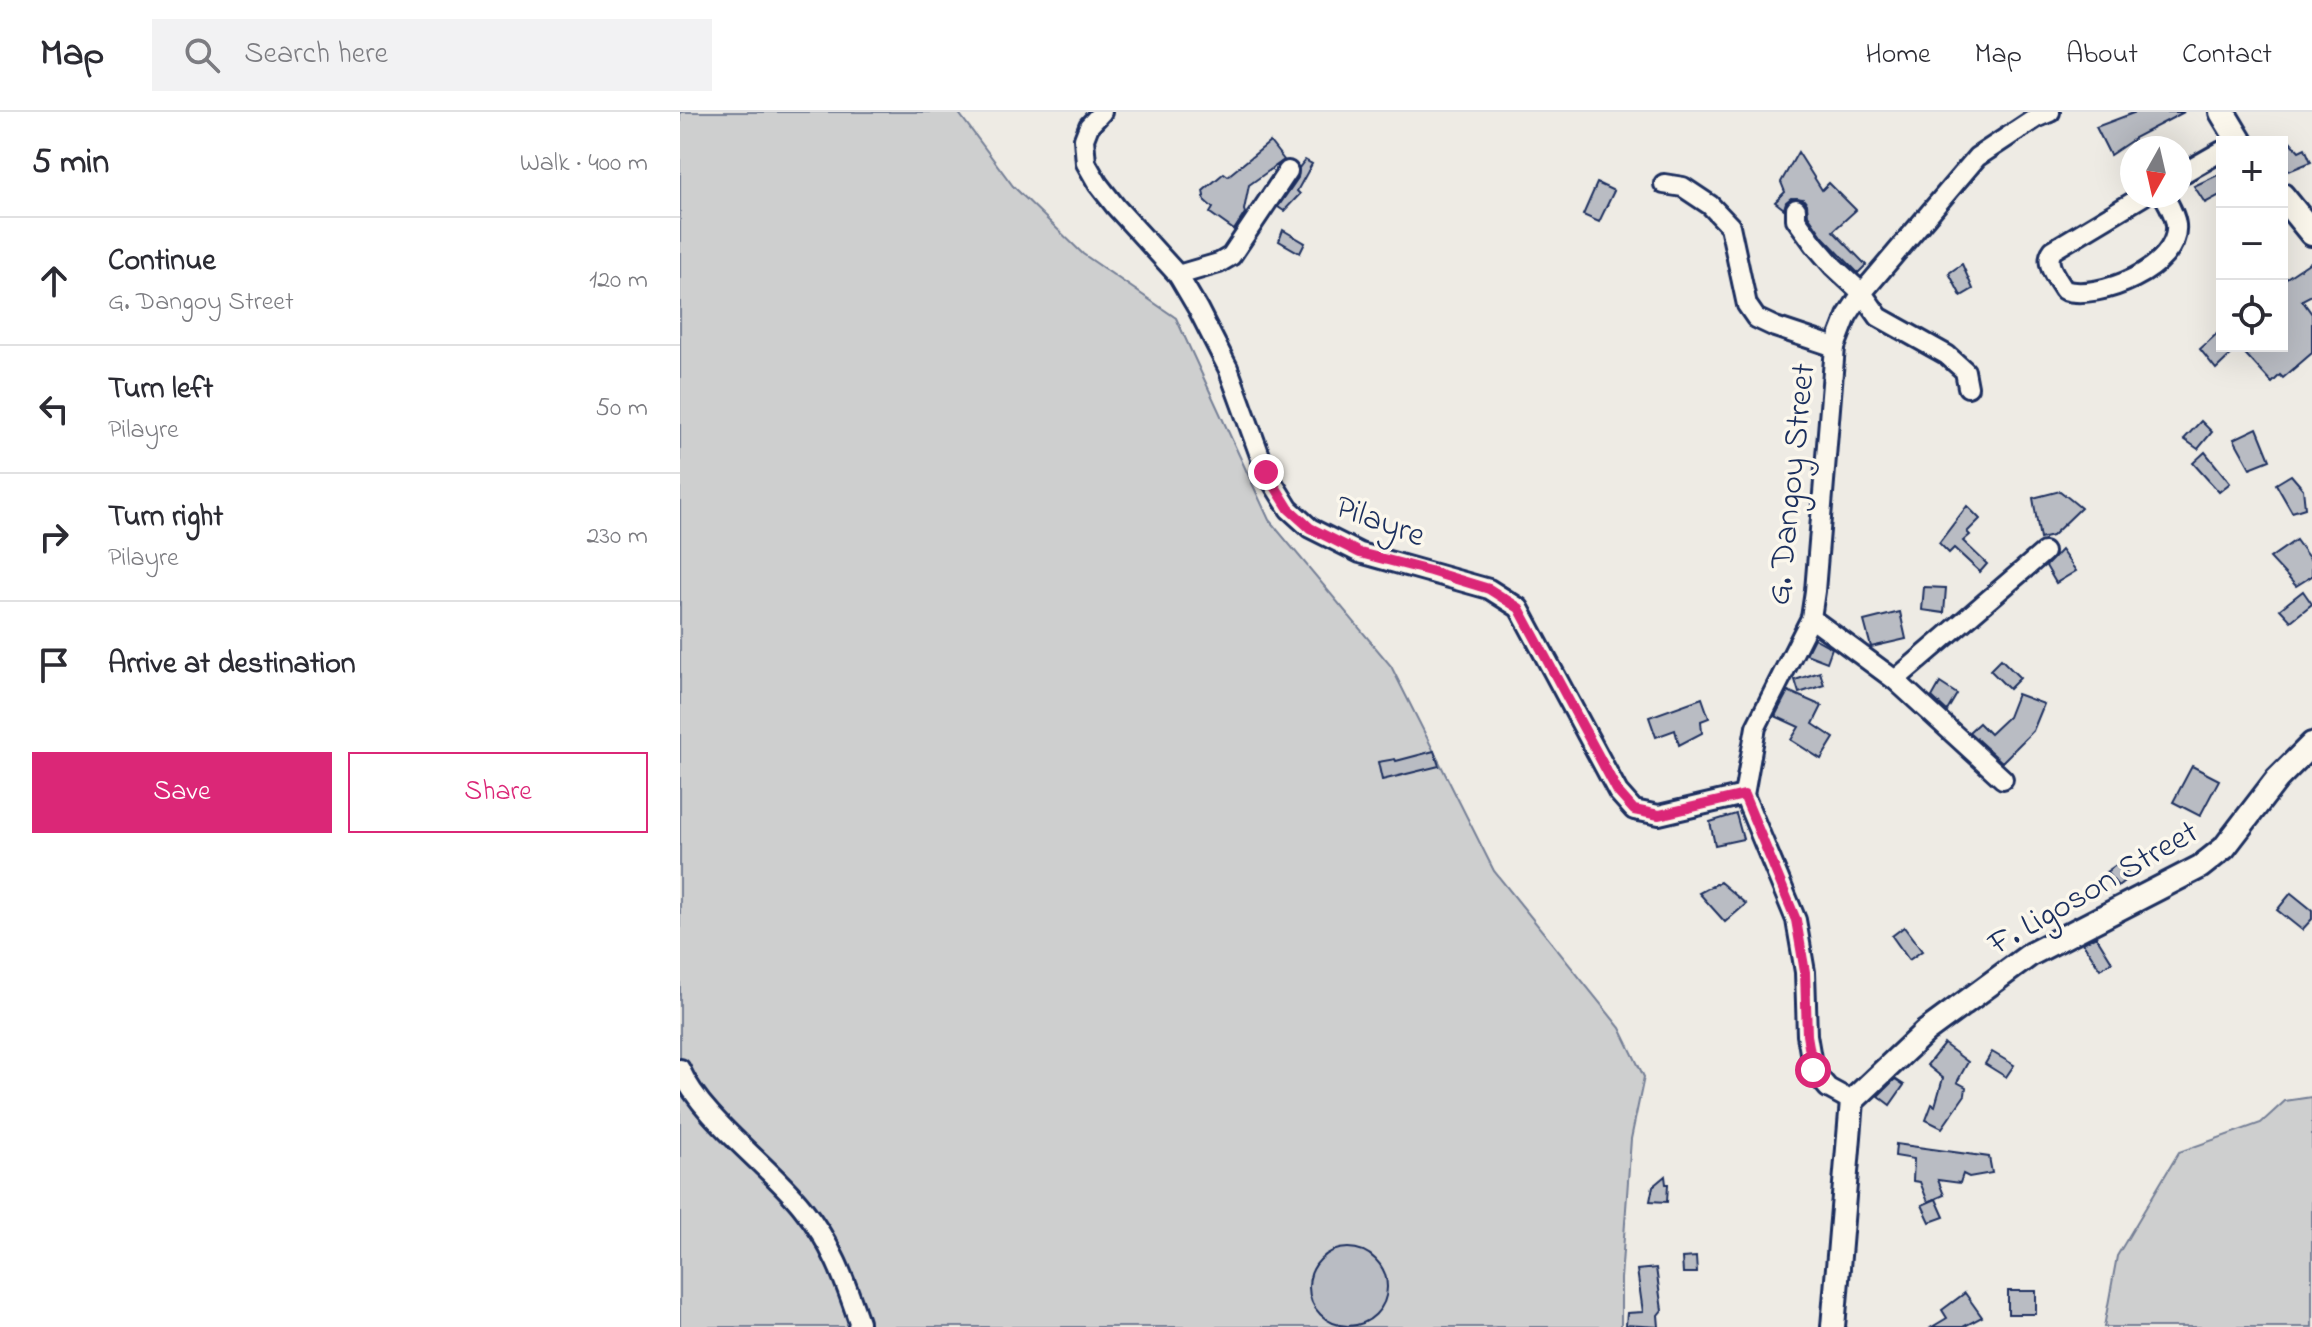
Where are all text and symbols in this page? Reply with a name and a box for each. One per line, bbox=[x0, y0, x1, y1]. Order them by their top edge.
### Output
search box bbox=[152, 19, 712, 91]
text: Map bbox=[40, 27, 104, 83]
icon: search bbox=[180, 33, 224, 77]
text: Search here bbox=[244, 33, 388, 77]
text: Home bbox=[1865, 35, 1931, 76]
text: Map bbox=[1975, 35, 2022, 76]
text: About bbox=[2066, 35, 2138, 76]
text: Contact bbox=[2182, 35, 2272, 76]
north arrow bbox=[2120, 136, 2192, 208]
map controls bbox=[2216, 136, 2288, 352]
button: + bbox=[2216, 136, 2288, 208]
text: 5 min bbox=[32, 139, 109, 189]
text: Walk · 400 m bbox=[520, 145, 648, 183]
button: − bbox=[2216, 208, 2288, 280]
text: Continue bbox=[108, 240, 216, 284]
icon: ahead bbox=[32, 259, 76, 303]
text: 120 m bbox=[589, 262, 648, 300]
button: locate bbox=[2216, 280, 2288, 352]
text: G. Dangoy Street bbox=[108, 284, 294, 322]
street label: G. Dangoy Street bbox=[1755, 361, 1831, 608]
text: Turn left bbox=[108, 368, 213, 412]
icon: left bbox=[32, 387, 76, 431]
text: 50 m bbox=[595, 390, 648, 428]
text: Pilayre bbox=[108, 412, 179, 450]
route end bbox=[1248, 454, 1284, 490]
street label: Pilayre bbox=[1328, 483, 1432, 562]
text: Turn right bbox=[108, 496, 223, 540]
icon: right bbox=[32, 515, 76, 559]
text: 230 m bbox=[586, 518, 648, 556]
text: Pilayre bbox=[108, 540, 179, 578]
icon: arrive bbox=[32, 643, 76, 687]
text: Arrive at destination bbox=[108, 643, 356, 687]
button: Save bbox=[32, 752, 332, 833]
button: Share bbox=[348, 752, 648, 833]
street label: F. Ligoson Street bbox=[1979, 809, 2208, 970]
route start bbox=[1795, 1052, 1831, 1088]

